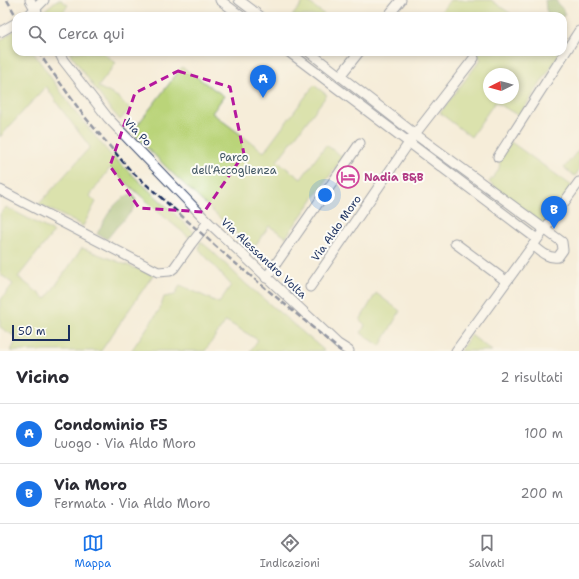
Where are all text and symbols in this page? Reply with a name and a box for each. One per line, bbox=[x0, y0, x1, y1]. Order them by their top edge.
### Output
search box bbox=[12, 12, 567, 56]
icon: search bbox=[26, 23, 48, 45]
text: Cerca qui bbox=[58, 24, 125, 44]
pin: A bbox=[250, 65, 276, 98]
north arrow bbox=[483, 68, 519, 104]
street label: Via Po bbox=[121, 115, 155, 150]
park label: Parco dell'Accoglienza bbox=[192, 150, 277, 178]
hotel icon: Nadia B&B bbox=[335, 164, 361, 190]
place label: Nadia B&B bbox=[364, 170, 424, 185]
your location bbox=[315, 185, 335, 205]
street label: Via Aldo Moro bbox=[308, 192, 365, 264]
pin: B bbox=[541, 196, 567, 229]
street label: Via Alessandro Volta bbox=[218, 215, 310, 302]
scale bar bbox=[12, 323, 70, 342]
text: 50 m bbox=[18, 324, 46, 339]
text: Vicino bbox=[16, 366, 69, 388]
text: 2 risultati bbox=[500, 369, 563, 386]
text: Condominio F5 bbox=[54, 415, 168, 435]
text: A bbox=[24, 425, 34, 442]
text: 100 m bbox=[524, 425, 563, 442]
text: Luogo · Via Aldo Moro bbox=[54, 435, 196, 452]
text: Via Moro bbox=[54, 475, 127, 495]
text: B bbox=[25, 485, 33, 502]
text: 200 m bbox=[521, 485, 563, 502]
text: Fermata · Via Aldo Moro bbox=[54, 495, 210, 512]
tab: Mappa bbox=[74, 532, 111, 571]
tab: Indicazioni bbox=[260, 532, 320, 571]
tab: Salvati bbox=[469, 532, 505, 571]

